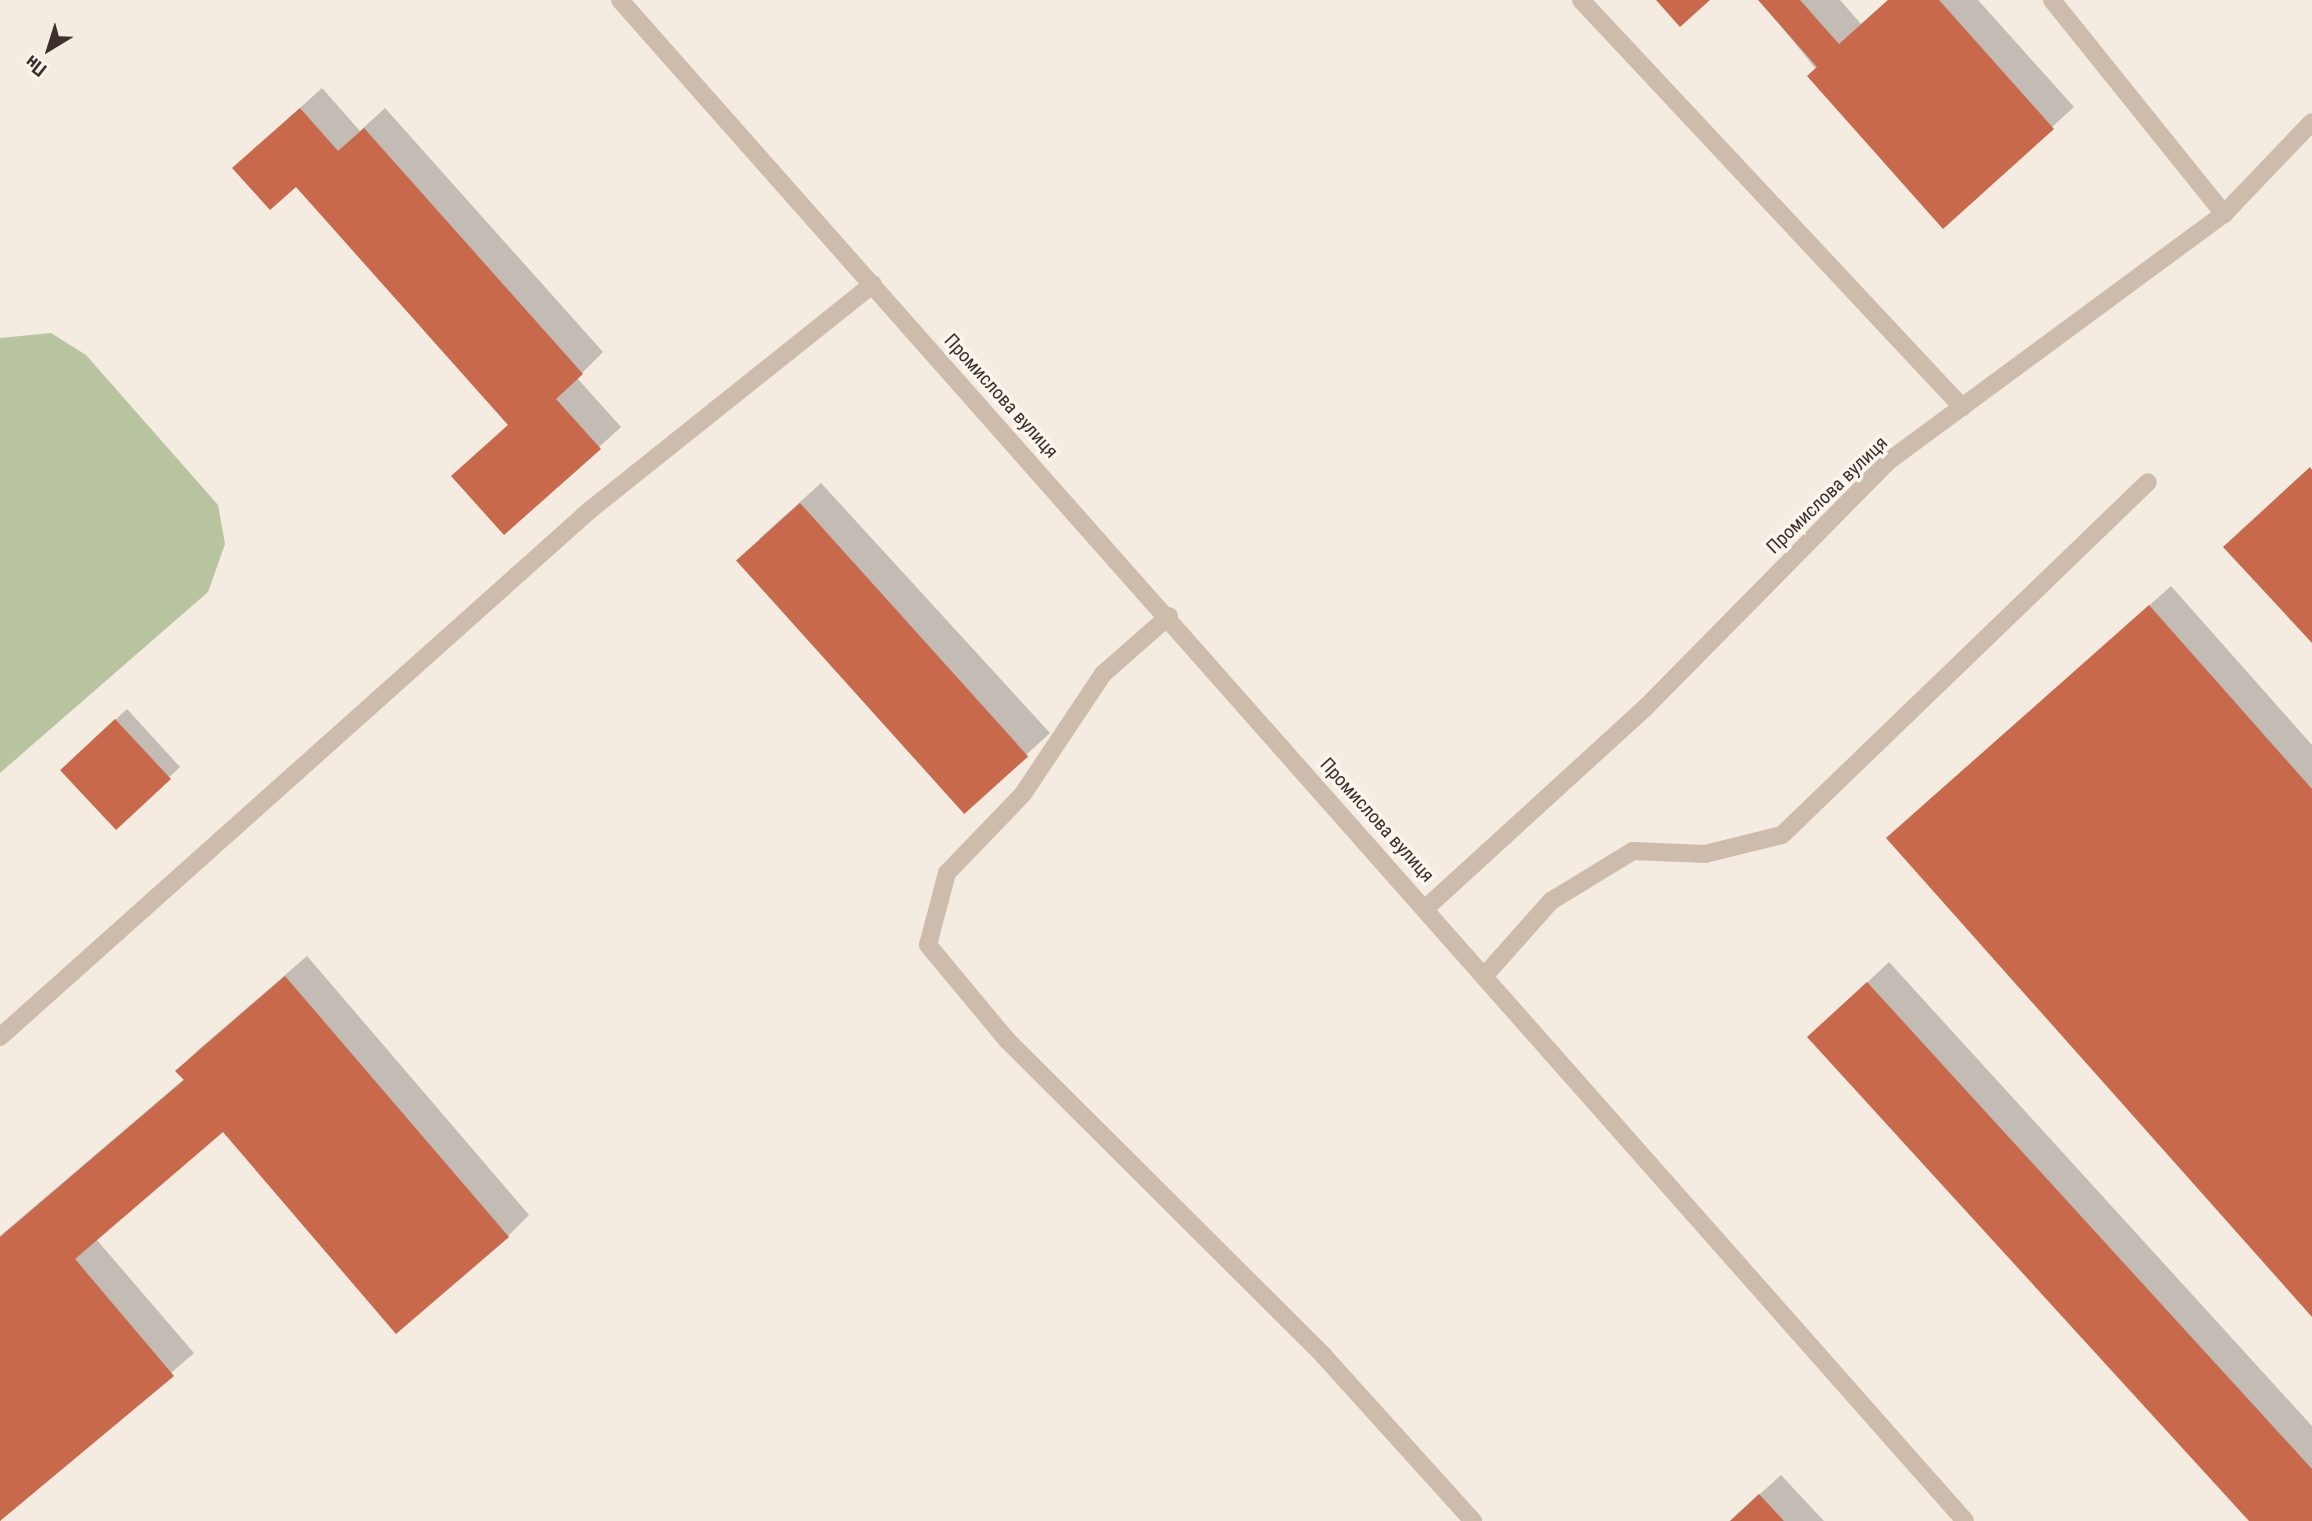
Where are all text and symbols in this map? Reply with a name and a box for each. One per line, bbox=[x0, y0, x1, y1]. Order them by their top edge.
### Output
north arrow bbox=[14, 14, 84, 84]
text: Пн bbox=[20, 50, 51, 82]
street label: Промислова вулиця bbox=[939, 329, 1063, 463]
street label: Промислова вулиця bbox=[1762, 431, 1892, 559]
street label: Промислова вулиця bbox=[1315, 753, 1439, 887]

